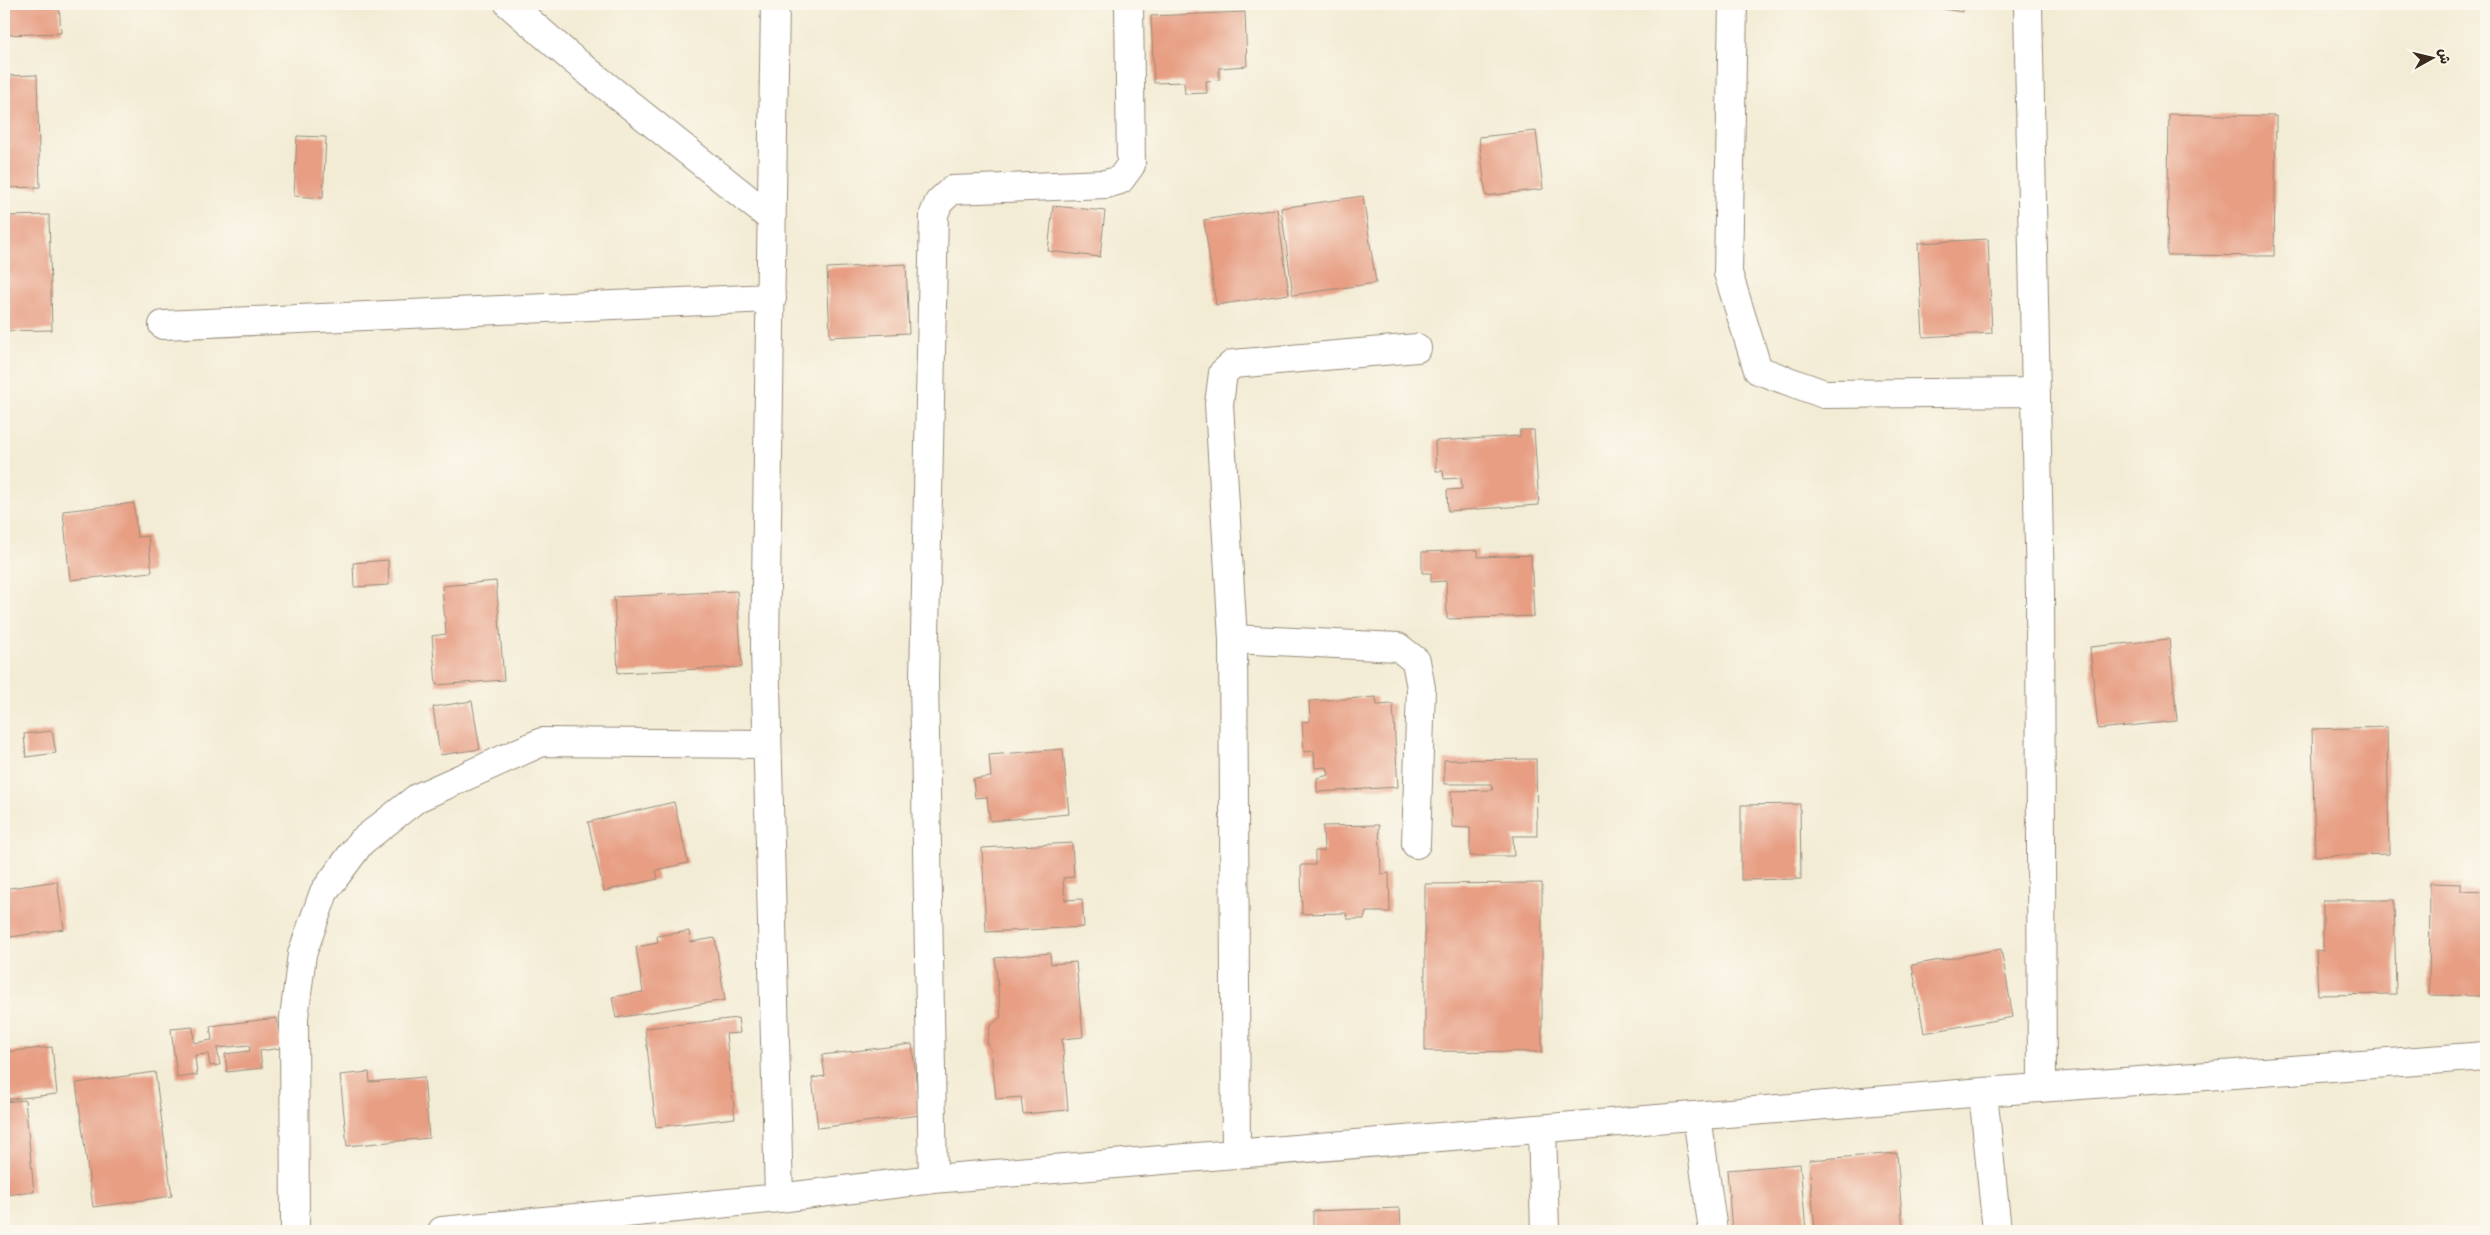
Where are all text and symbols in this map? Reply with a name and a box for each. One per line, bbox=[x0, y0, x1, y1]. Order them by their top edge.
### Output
north arrow bbox=[2408, 32, 2458, 82]
text: ش bbox=[2435, 47, 2454, 65]

